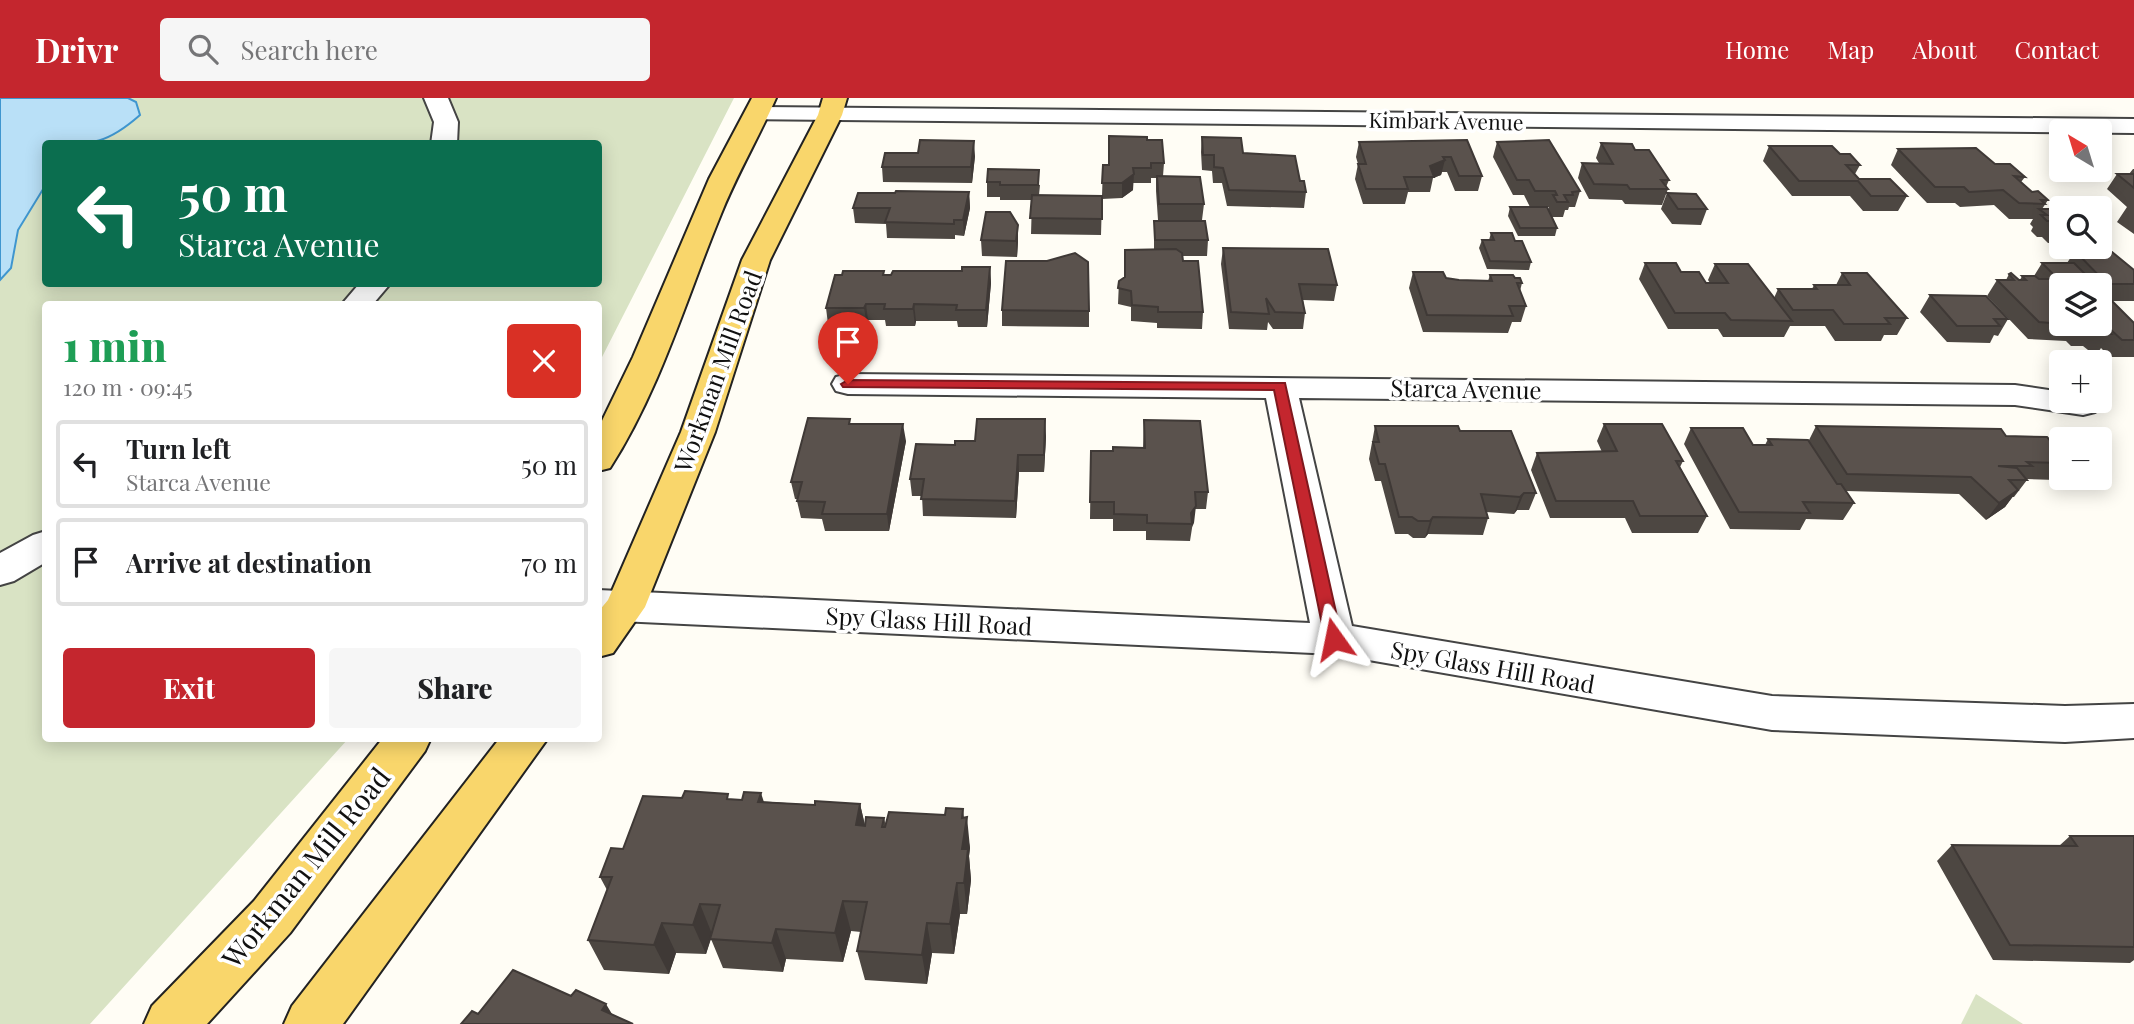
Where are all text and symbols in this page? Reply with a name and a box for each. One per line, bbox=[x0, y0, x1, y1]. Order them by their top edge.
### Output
search box bbox=[160, 18, 650, 81]
text: Drivr bbox=[35, 27, 118, 71]
icon: search bbox=[184, 30, 222, 68]
text: Search here bbox=[240, 32, 378, 67]
text: Home bbox=[1725, 33, 1789, 65]
text: Map bbox=[1827, 33, 1874, 65]
text: About bbox=[1912, 33, 1976, 65]
text: Contact bbox=[2014, 33, 2099, 65]
street label: Kimbark Avenue bbox=[1368, 105, 1524, 135]
north arrow bbox=[2049, 119, 2112, 182]
map controls bbox=[2049, 119, 2112, 490]
text: 50 m bbox=[178, 159, 288, 224]
icon: left bbox=[63, 168, 154, 259]
button: search bbox=[2049, 196, 2112, 259]
text: Starca Avenue bbox=[178, 222, 380, 265]
street label: Workman Mill Road bbox=[665, 266, 768, 477]
button: layers bbox=[2049, 273, 2112, 336]
pin bbox=[818, 312, 878, 384]
text: 1 min bbox=[63, 317, 167, 373]
icon: arrive bbox=[829, 323, 867, 361]
button: close bbox=[507, 324, 581, 398]
button: + bbox=[2049, 350, 2112, 413]
text: 120 m · 09:45 bbox=[63, 371, 193, 402]
street label: Starca Avenue bbox=[1390, 371, 1542, 405]
button: − bbox=[2049, 427, 2112, 490]
text: Turn left bbox=[126, 431, 231, 466]
icon: left bbox=[67, 445, 105, 483]
text: 50 m bbox=[521, 447, 577, 482]
text: Starca Avenue bbox=[126, 466, 271, 497]
icon: arrive bbox=[67, 543, 105, 581]
text: Arrive at destination bbox=[126, 545, 372, 580]
text: 70 m bbox=[521, 545, 577, 580]
street label: Spy Glass Hill Road bbox=[825, 599, 1033, 641]
position arrow bbox=[1297, 602, 1371, 676]
street label: Spy Glass Hill Road bbox=[1388, 632, 1598, 700]
button: Exit bbox=[63, 648, 315, 728]
button: Share bbox=[329, 648, 581, 728]
street label: Workman Mill Road bbox=[212, 759, 397, 976]

